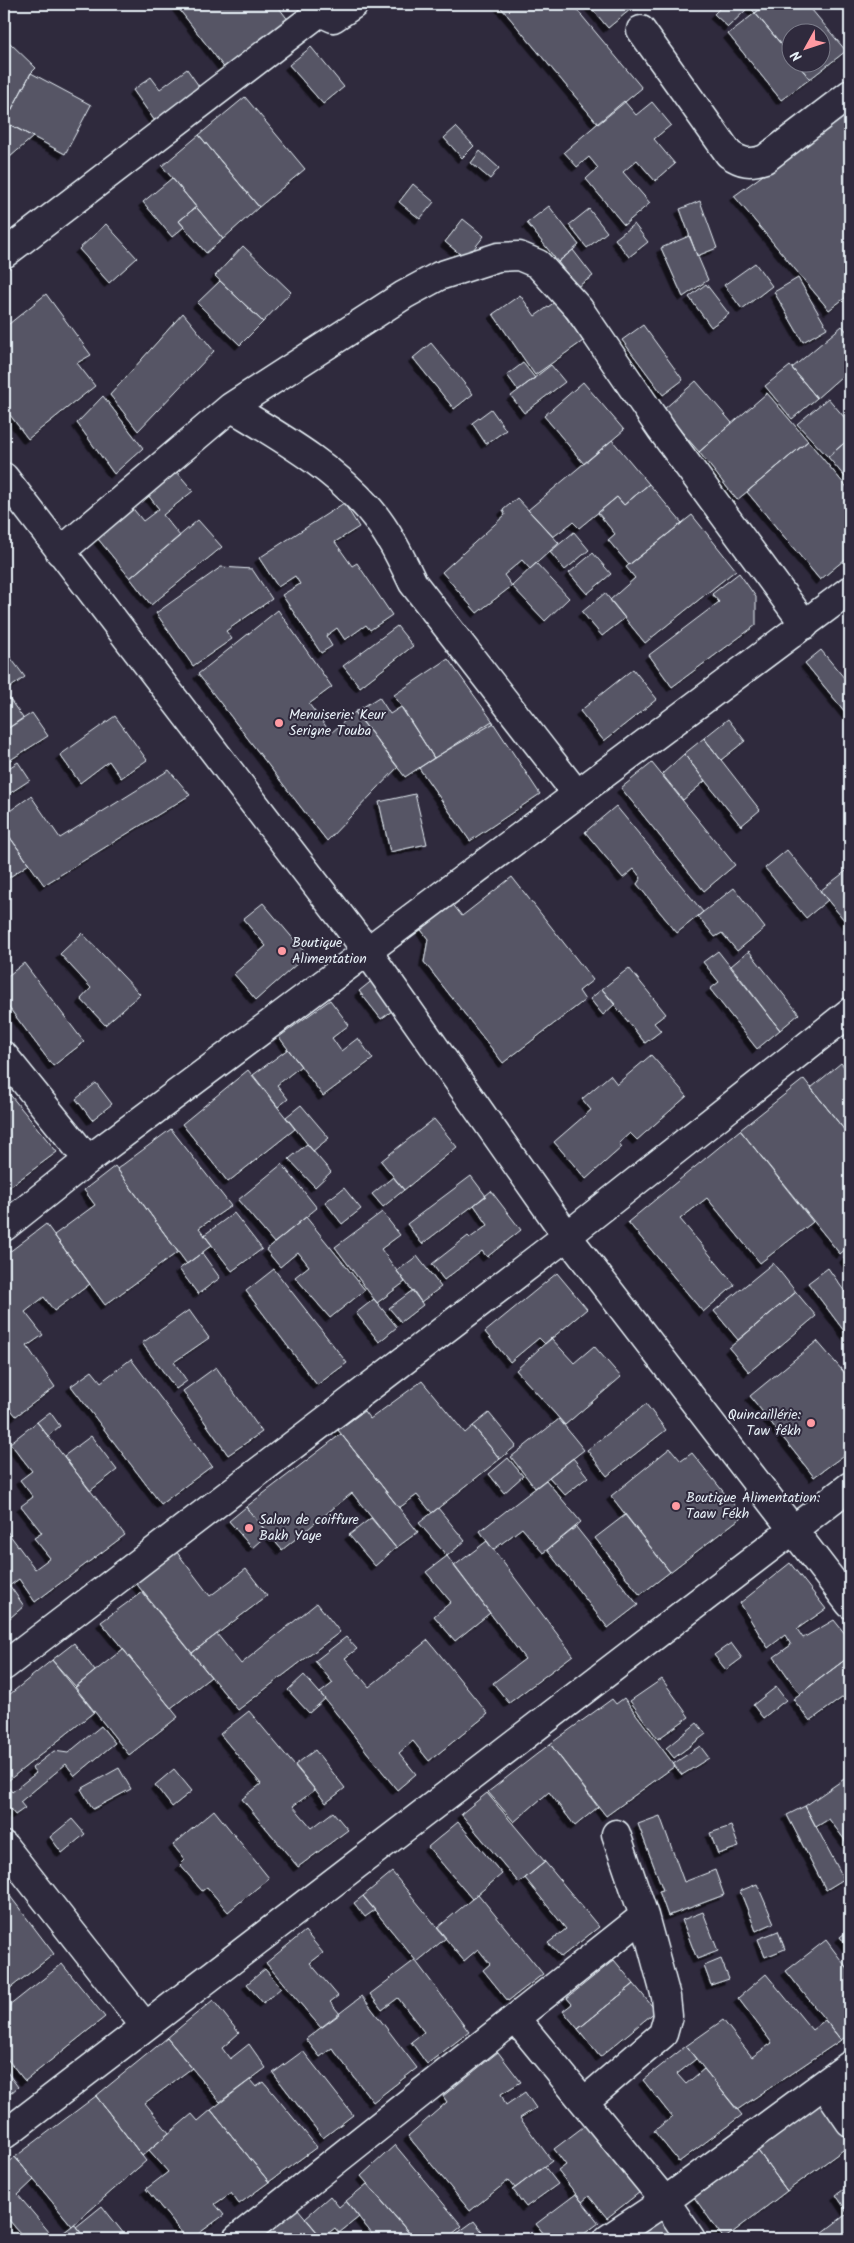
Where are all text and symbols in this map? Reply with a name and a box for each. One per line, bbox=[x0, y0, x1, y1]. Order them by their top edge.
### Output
north arrow bbox=[782, 22, 832, 72]
text: N bbox=[785, 45, 808, 66]
place label: Menuiserie: Keur Serigne Touba bbox=[289, 704, 387, 742]
marker: Menuiserie: Keur Serigne Touba bbox=[273, 717, 285, 729]
place label: Boutique Alimentation bbox=[292, 932, 367, 970]
marker: Boutique Alimentation bbox=[276, 945, 288, 957]
place label: Quincaillérie: Taw fékh bbox=[728, 1404, 802, 1442]
marker: Quincaillérie: Taw fékh bbox=[805, 1417, 817, 1429]
place label: Boutique Alimentation: Taaw Fékh bbox=[686, 1487, 821, 1525]
marker: Boutique Alimentation: Taaw Fékh bbox=[670, 1500, 682, 1512]
place label: Salon de coiffure Bakh Yaye bbox=[259, 1509, 360, 1547]
marker: Salon de coiffure Bakh Yaye bbox=[243, 1522, 255, 1534]

